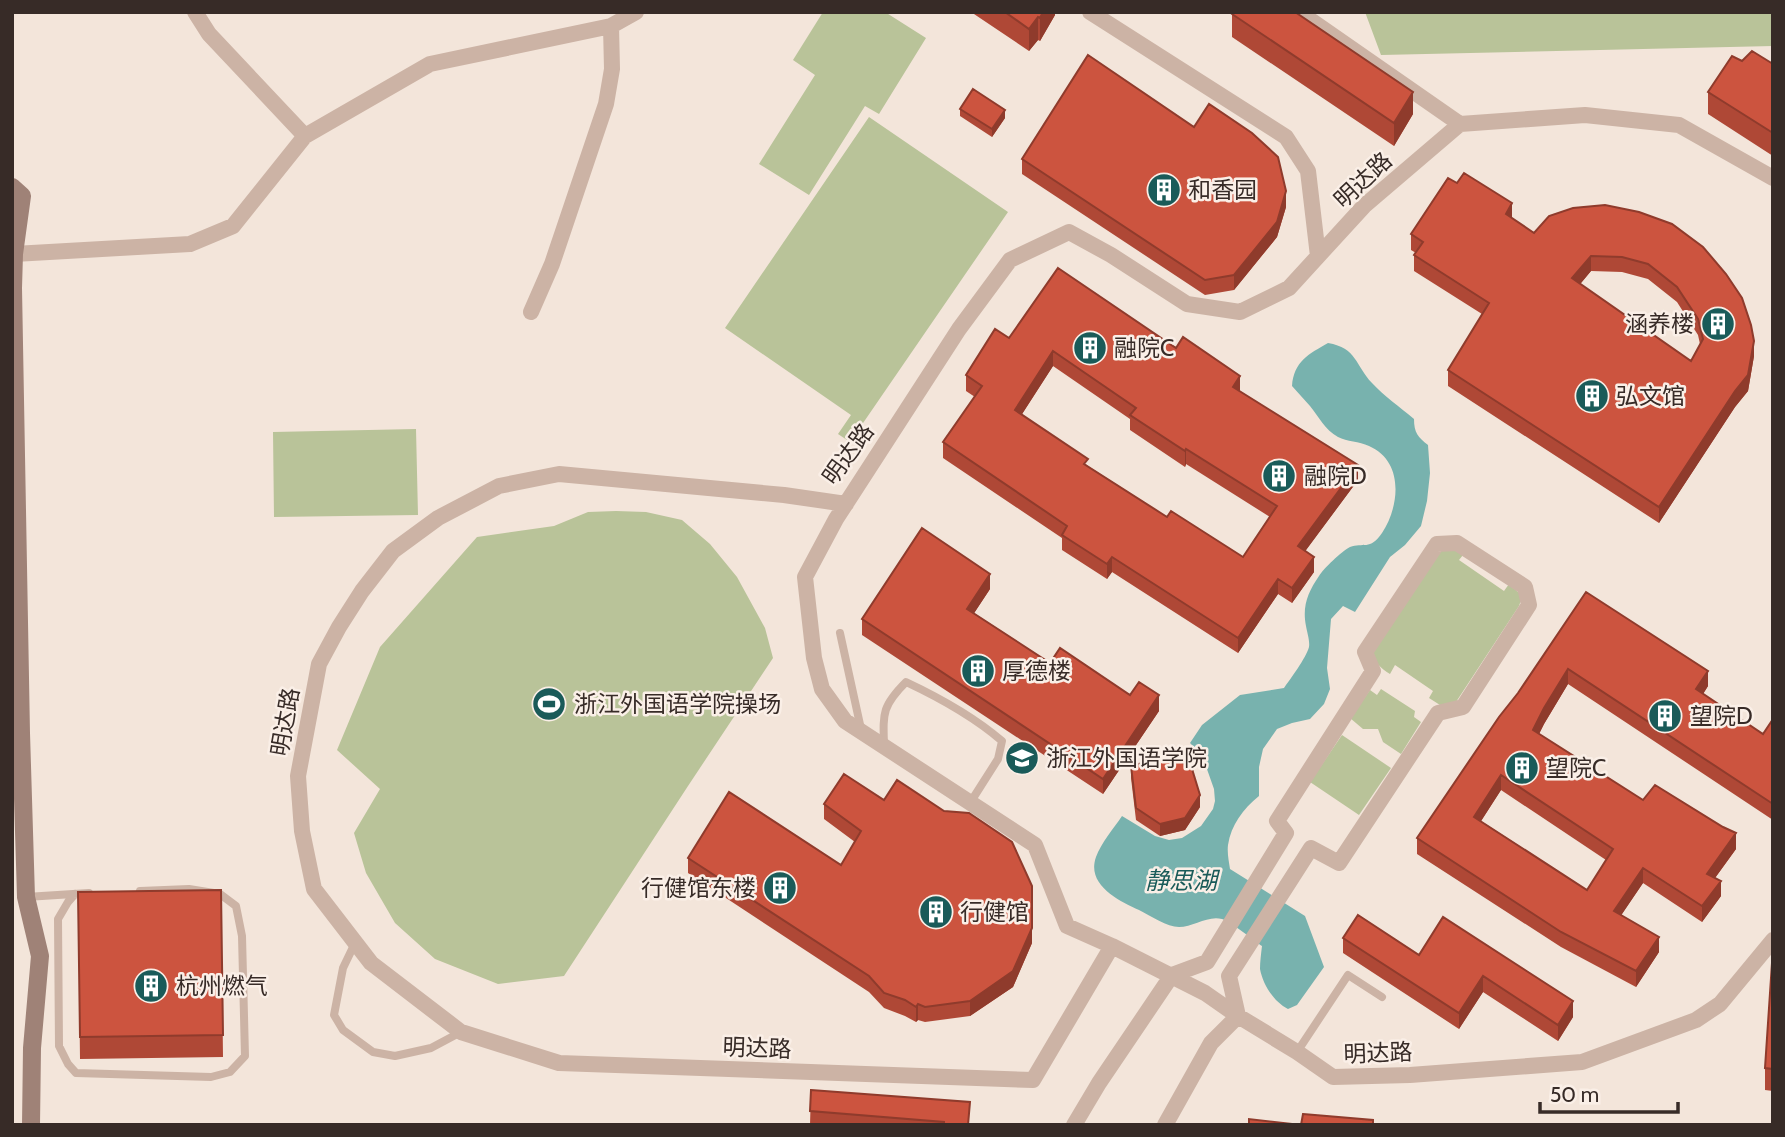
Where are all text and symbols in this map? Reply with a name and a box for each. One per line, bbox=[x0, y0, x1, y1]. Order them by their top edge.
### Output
street label: 明达路 bbox=[1328, 146, 1398, 214]
building icon: 和香园 bbox=[1145, 171, 1183, 209]
place label: 和香园 bbox=[1188, 176, 1257, 204]
building icon: 涵养楼 bbox=[1699, 305, 1737, 343]
place label: 涵养楼 bbox=[1625, 310, 1694, 338]
building icon: 融院C bbox=[1071, 329, 1109, 367]
place label: 融院C bbox=[1114, 334, 1174, 362]
building icon: 弘文馆 bbox=[1573, 377, 1611, 415]
place label: 弘文馆 bbox=[1616, 382, 1685, 410]
street label: 明达路 bbox=[816, 418, 880, 490]
building icon: 融院D bbox=[1260, 457, 1298, 495]
place label: 融院D bbox=[1304, 462, 1367, 490]
building icon: 厚德楼 bbox=[959, 652, 997, 690]
place label: 厚德楼 bbox=[1002, 657, 1071, 685]
sports icon: 浙江外国语学院操场 bbox=[530, 685, 568, 723]
street label: 明达路 bbox=[265, 686, 305, 758]
place label: 浙江外国语学院操场 bbox=[574, 690, 781, 718]
building icon: 望院D bbox=[1646, 697, 1684, 735]
place label: 望院D bbox=[1690, 702, 1753, 730]
school or university icon: 浙江外国语学院 bbox=[1003, 739, 1041, 777]
place label: 浙江外国语学院 bbox=[1046, 744, 1207, 772]
building icon: 望院C bbox=[1503, 749, 1541, 787]
place label: 望院C bbox=[1546, 754, 1606, 782]
water label: 静思湖 bbox=[1145, 866, 1221, 895]
building icon: 行健馆东楼 bbox=[761, 869, 799, 907]
place label: 行健馆东楼 bbox=[641, 874, 756, 902]
building icon: 行健馆 bbox=[917, 893, 955, 931]
place label: 行健馆 bbox=[960, 898, 1029, 926]
building icon: 杭州燃气 bbox=[132, 967, 170, 1005]
place label: 杭州燃气 bbox=[176, 972, 268, 1000]
street label: 明达路 bbox=[722, 1033, 792, 1063]
street label: 明达路 bbox=[1343, 1038, 1413, 1068]
scale bar bbox=[1540, 1070, 1678, 1114]
text: 50 m bbox=[1550, 1082, 1599, 1107]

